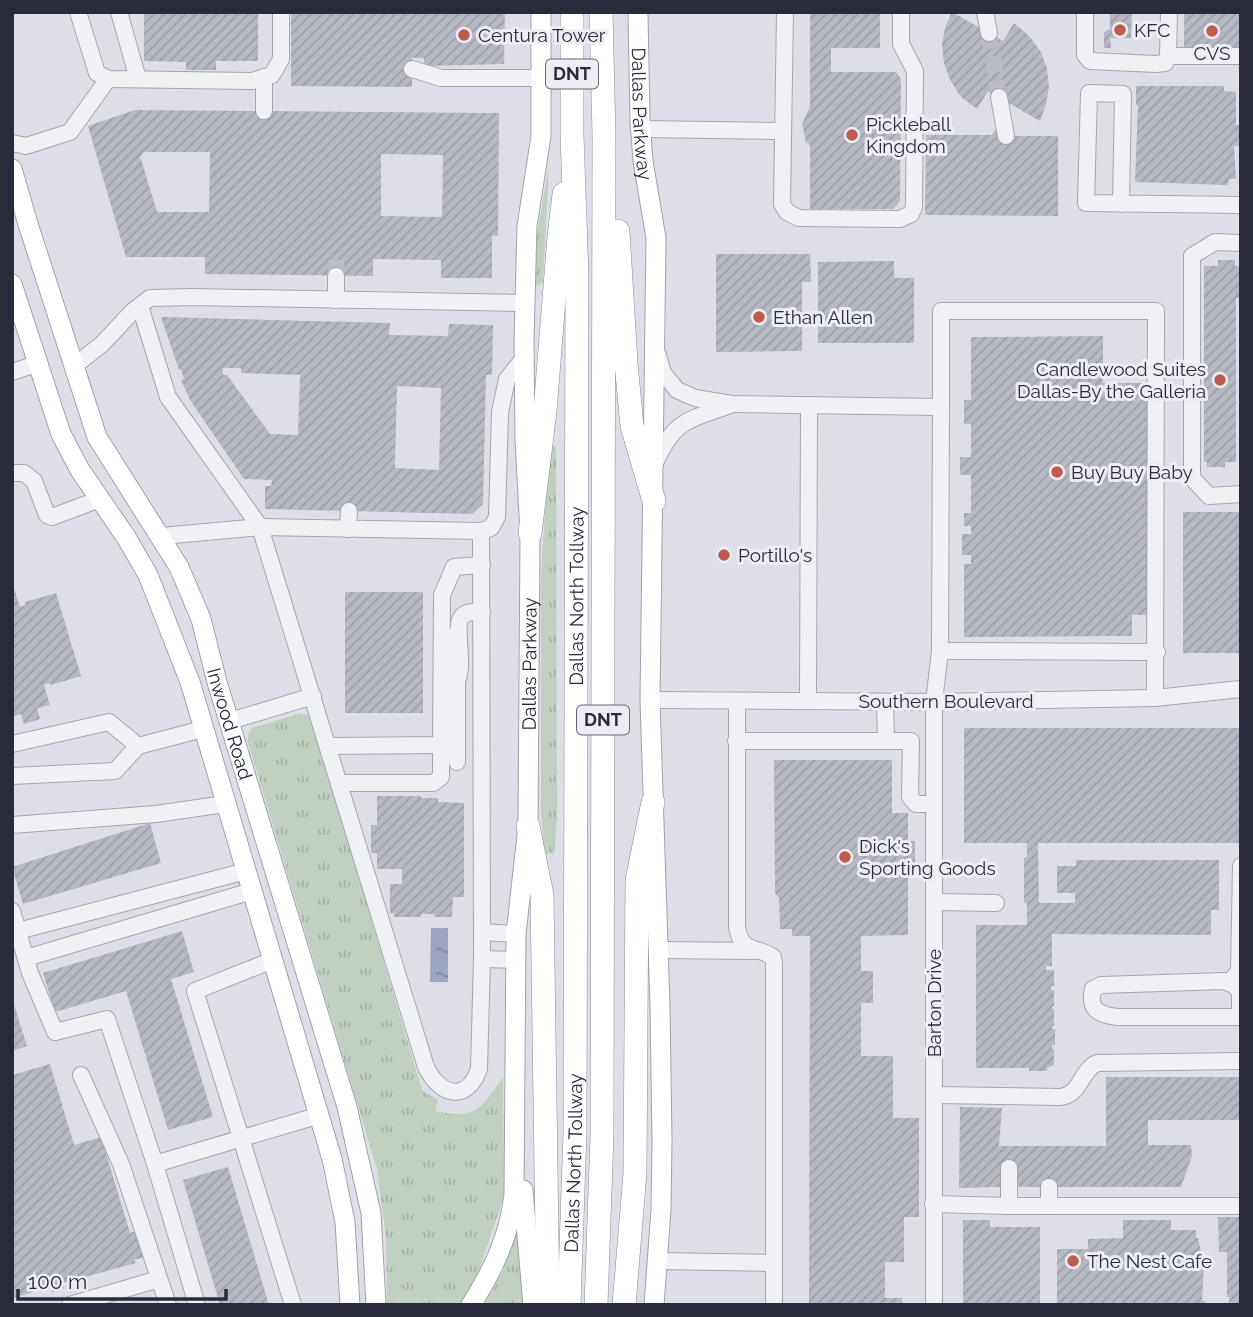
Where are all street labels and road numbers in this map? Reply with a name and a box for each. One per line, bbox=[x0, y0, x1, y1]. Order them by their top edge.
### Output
street label: Dallas Parkway bbox=[628, 47, 657, 182]
road number: DNT bbox=[546, 60, 598, 88]
street label: Dallas North Tollway bbox=[565, 506, 587, 686]
street label: Dallas Parkway bbox=[518, 597, 541, 730]
street label: Inwood Road bbox=[203, 666, 257, 782]
street label: Southern Boulevard bbox=[858, 690, 1034, 712]
road number: DNT bbox=[577, 706, 629, 734]
street label: Barton Drive bbox=[923, 949, 945, 1057]
street label: Dallas North Tollway bbox=[560, 1073, 586, 1253]

